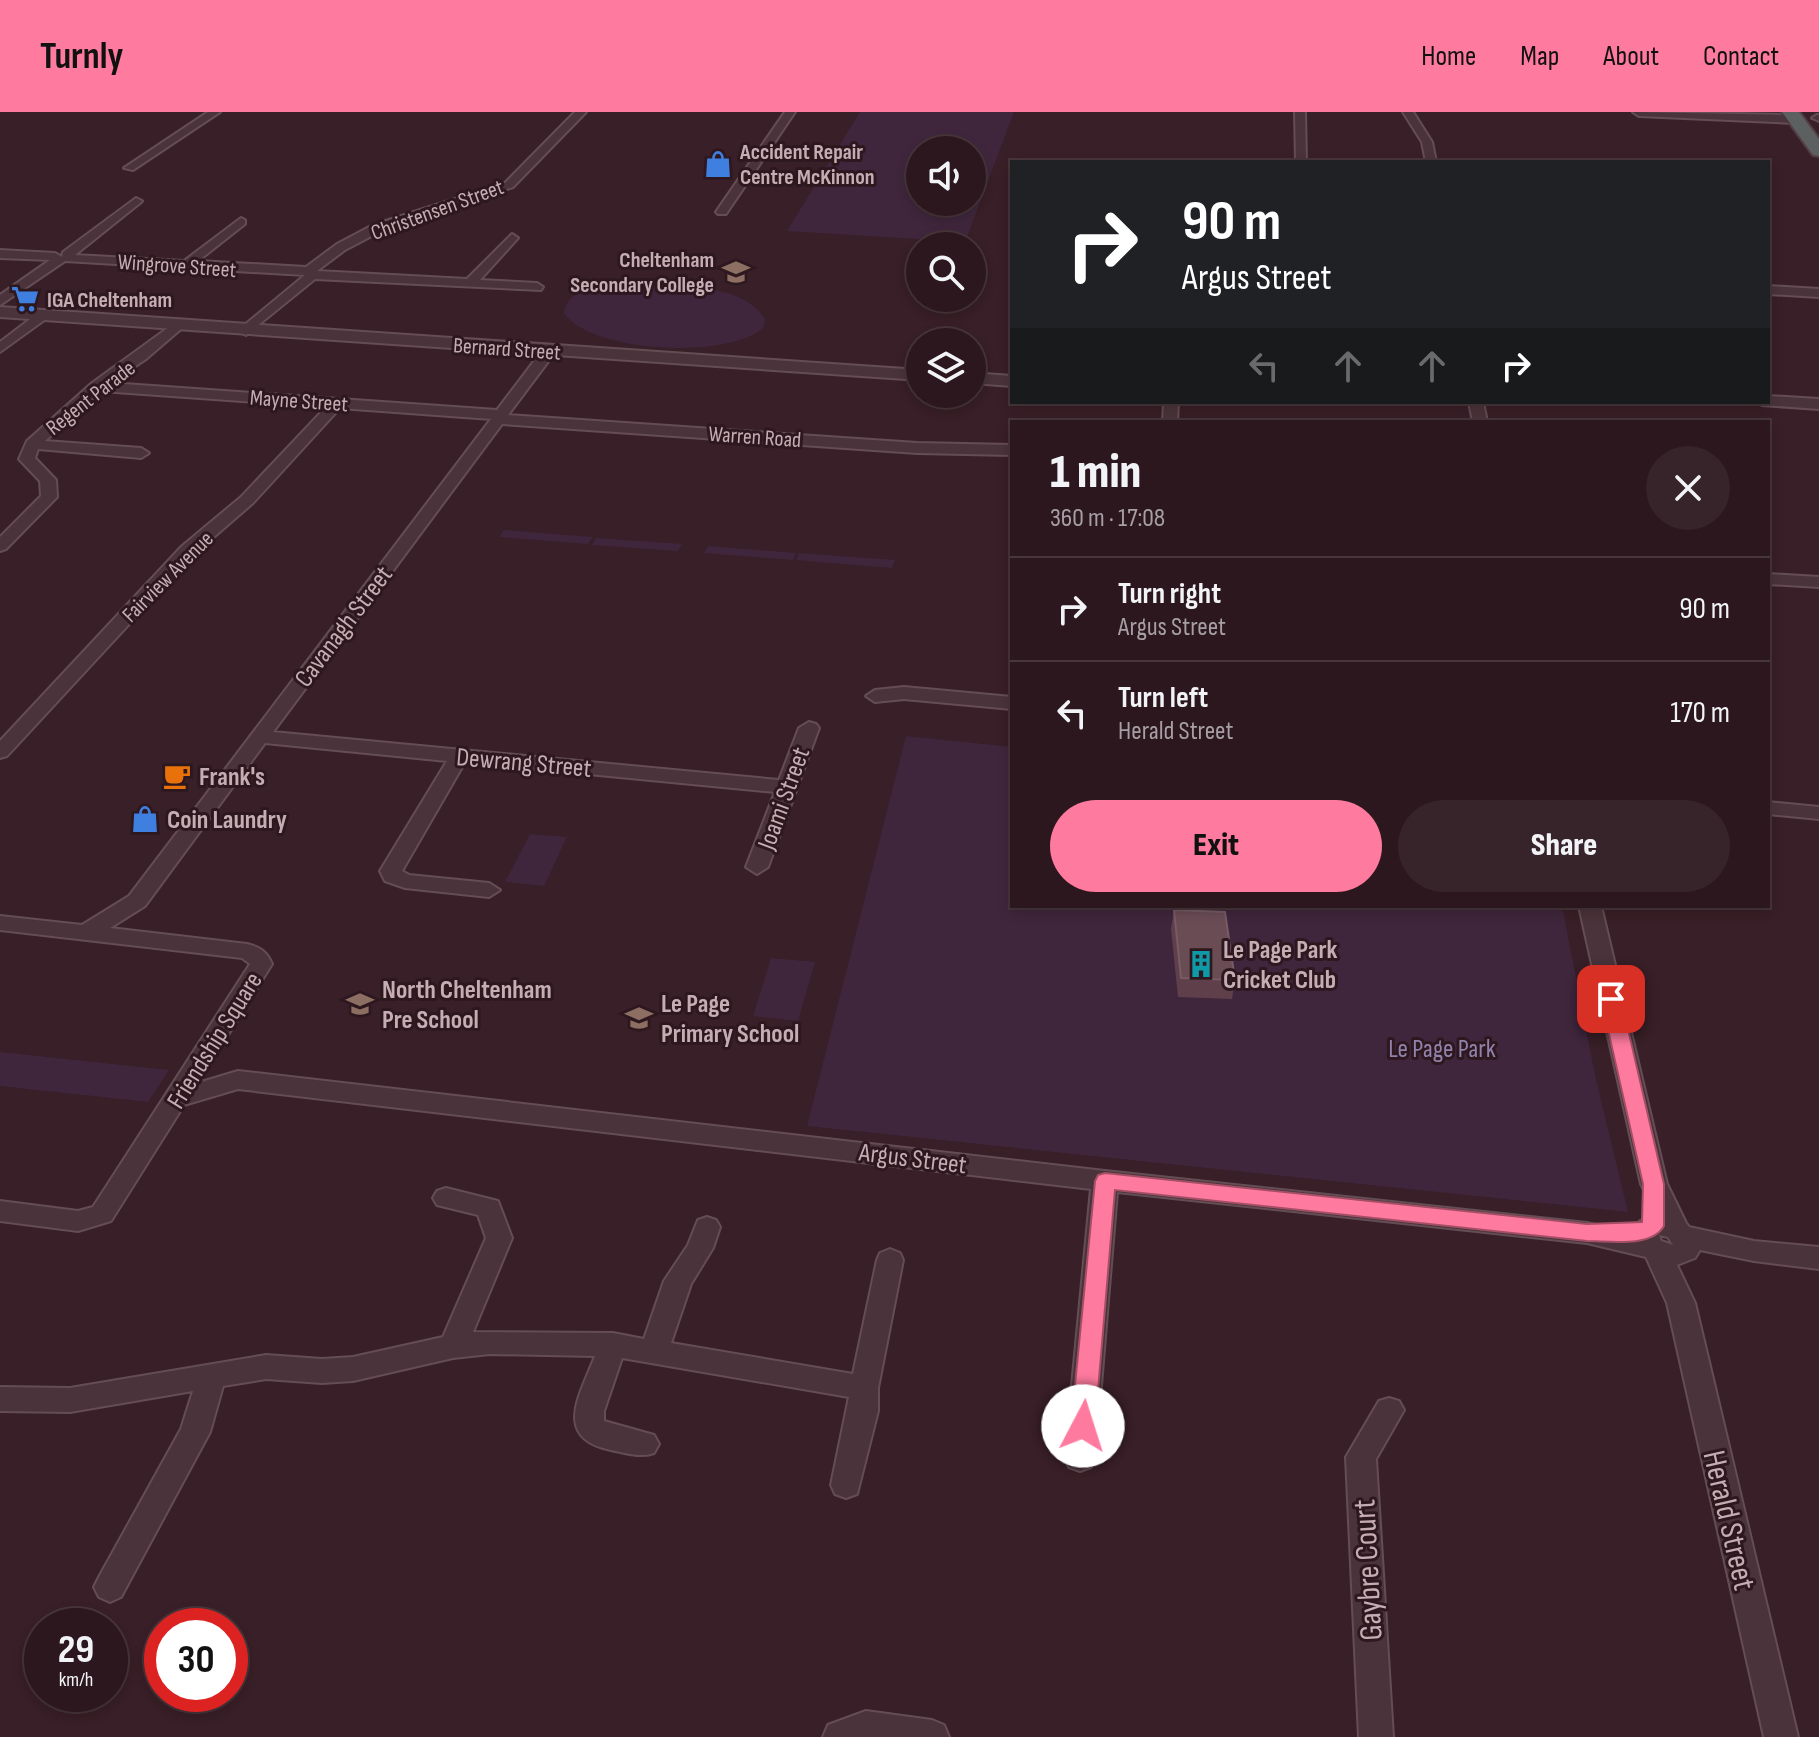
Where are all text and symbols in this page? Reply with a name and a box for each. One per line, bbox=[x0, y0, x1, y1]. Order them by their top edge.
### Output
text: Turnly bbox=[40, 34, 123, 79]
text: Home bbox=[1421, 40, 1476, 73]
text: Map bbox=[1520, 40, 1559, 73]
text: About bbox=[1603, 40, 1659, 73]
text: Contact bbox=[1703, 40, 1779, 73]
map controls bbox=[906, 136, 986, 408]
button: sound bbox=[906, 136, 986, 216]
place label: Accident Repair Centre McKinnon bbox=[739, 139, 875, 191]
shop icon: Accident Repair Centre McKinnon bbox=[703, 149, 733, 179]
street label: Christensen Street bbox=[367, 174, 508, 247]
text: 90 m bbox=[1182, 189, 1281, 256]
icon: right bbox=[1050, 192, 1154, 296]
button: search bbox=[906, 232, 986, 312]
place label: Cheltenham Secondary College bbox=[570, 247, 714, 299]
street label: Wingrove Street bbox=[117, 249, 237, 284]
school or university icon: Cheltenham Secondary College bbox=[721, 257, 751, 287]
text: Argus Street bbox=[1182, 257, 1331, 300]
supermarket icon: IGA Cheltenham bbox=[10, 284, 40, 314]
place label: IGA Cheltenham bbox=[47, 287, 172, 314]
button: layers bbox=[906, 328, 986, 408]
street label: Bernard Street bbox=[452, 332, 562, 367]
icon: left bbox=[1242, 344, 1286, 388]
icon: ahead bbox=[1326, 344, 1370, 388]
icon: ahead bbox=[1410, 344, 1454, 388]
icon: right bbox=[1494, 344, 1538, 388]
street label: Regent Parade bbox=[41, 355, 141, 441]
street label: Mayne Street bbox=[249, 385, 349, 418]
street label: Warren Road bbox=[708, 421, 802, 454]
text: 1 min bbox=[1050, 444, 1141, 501]
button: close bbox=[1646, 446, 1730, 530]
text: 360 m · 17:08 bbox=[1050, 503, 1165, 534]
street label: Fairview Avenue bbox=[117, 526, 219, 628]
street label: Cavanagh Street bbox=[289, 560, 400, 693]
text: Turn right bbox=[1118, 576, 1221, 612]
icon: right bbox=[1050, 587, 1094, 631]
text: 90 m bbox=[1679, 591, 1730, 627]
text: Argus Street bbox=[1118, 612, 1226, 643]
text: Turn left bbox=[1118, 680, 1208, 716]
icon: left bbox=[1050, 691, 1094, 735]
text: 170 m bbox=[1670, 695, 1730, 731]
text: Herald Street bbox=[1118, 716, 1233, 747]
street label: Dewrang Street bbox=[455, 742, 593, 785]
street label: Joami Street bbox=[751, 743, 817, 855]
cafe icon: Frank's bbox=[162, 761, 192, 791]
place label: Frank's bbox=[199, 762, 265, 793]
button: Exit bbox=[1050, 800, 1382, 892]
button: Share bbox=[1398, 800, 1730, 892]
shop icon: Coin Laundry bbox=[130, 804, 160, 834]
place label: Coin Laundry bbox=[167, 805, 287, 836]
place label: Le Page Park Cricket Club bbox=[1223, 935, 1337, 996]
building icon: Le Page Park Cricket Club bbox=[1186, 949, 1216, 979]
pin bbox=[1577, 965, 1645, 1033]
street label: Friendship Square bbox=[161, 967, 270, 1115]
place label: North Cheltenham Pre School bbox=[382, 975, 552, 1036]
icon: arrive bbox=[1589, 977, 1633, 1021]
school or university icon: North Cheltenham Pre School bbox=[345, 989, 375, 1019]
place label: Le Page Primary School bbox=[661, 989, 799, 1050]
school or university icon: Le Page Primary School bbox=[624, 1003, 654, 1033]
park label: Le Page Park bbox=[1388, 1034, 1496, 1065]
street label: Argus Street bbox=[856, 1137, 968, 1181]
position arrow bbox=[1041, 1384, 1125, 1468]
street label: Herald Street bbox=[1694, 1447, 1764, 1594]
street label: Gaybre Court bbox=[1345, 1498, 1392, 1642]
speed limit sign: 30 bbox=[144, 1608, 248, 1712]
text: 29 bbox=[58, 1626, 94, 1674]
text: km/h bbox=[59, 1668, 93, 1692]

